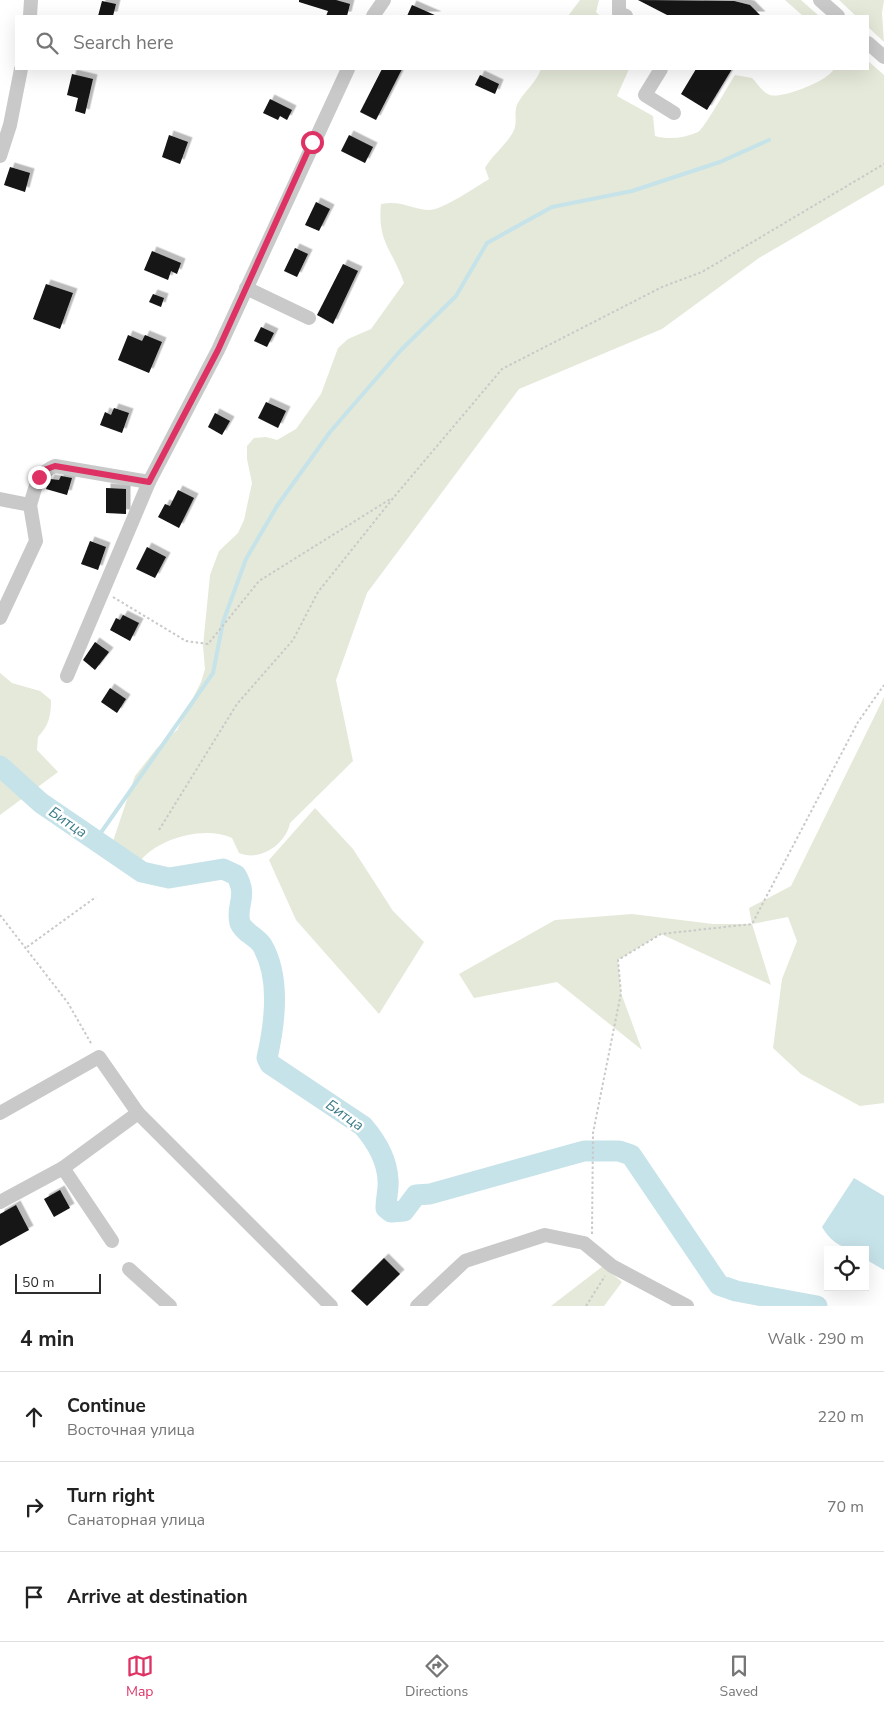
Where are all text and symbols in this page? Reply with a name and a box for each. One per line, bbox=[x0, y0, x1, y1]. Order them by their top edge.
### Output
search box bbox=[15, 15, 869, 70]
icon: search bbox=[33, 29, 61, 57]
text: Search here bbox=[73, 30, 174, 56]
route start bbox=[301, 131, 324, 154]
route end bbox=[28, 466, 51, 489]
water label: Битца bbox=[45, 802, 91, 842]
water label: Битца bbox=[322, 1095, 368, 1135]
map controls bbox=[824, 1246, 869, 1291]
button: locate bbox=[824, 1246, 869, 1291]
scale bar bbox=[15, 1271, 101, 1294]
text: 50 m bbox=[22, 1273, 54, 1292]
text: 4 min bbox=[20, 1325, 74, 1353]
text: Walk · 290 m bbox=[768, 1328, 864, 1350]
text: Continue bbox=[67, 1393, 146, 1419]
icon: ahead bbox=[20, 1403, 48, 1431]
text: 220 m bbox=[817, 1406, 864, 1428]
text: Восточная улица bbox=[67, 1419, 195, 1441]
text: Turn right bbox=[67, 1483, 154, 1509]
icon: right bbox=[20, 1493, 48, 1521]
text: 70 m bbox=[827, 1496, 864, 1518]
text: Санаторная улица bbox=[67, 1509, 205, 1531]
icon: arrive bbox=[20, 1583, 48, 1611]
text: Arrive at destination bbox=[67, 1584, 248, 1610]
tab: Map bbox=[126, 1652, 154, 1701]
tab: Directions bbox=[405, 1652, 468, 1701]
tab: Saved bbox=[720, 1652, 758, 1701]

